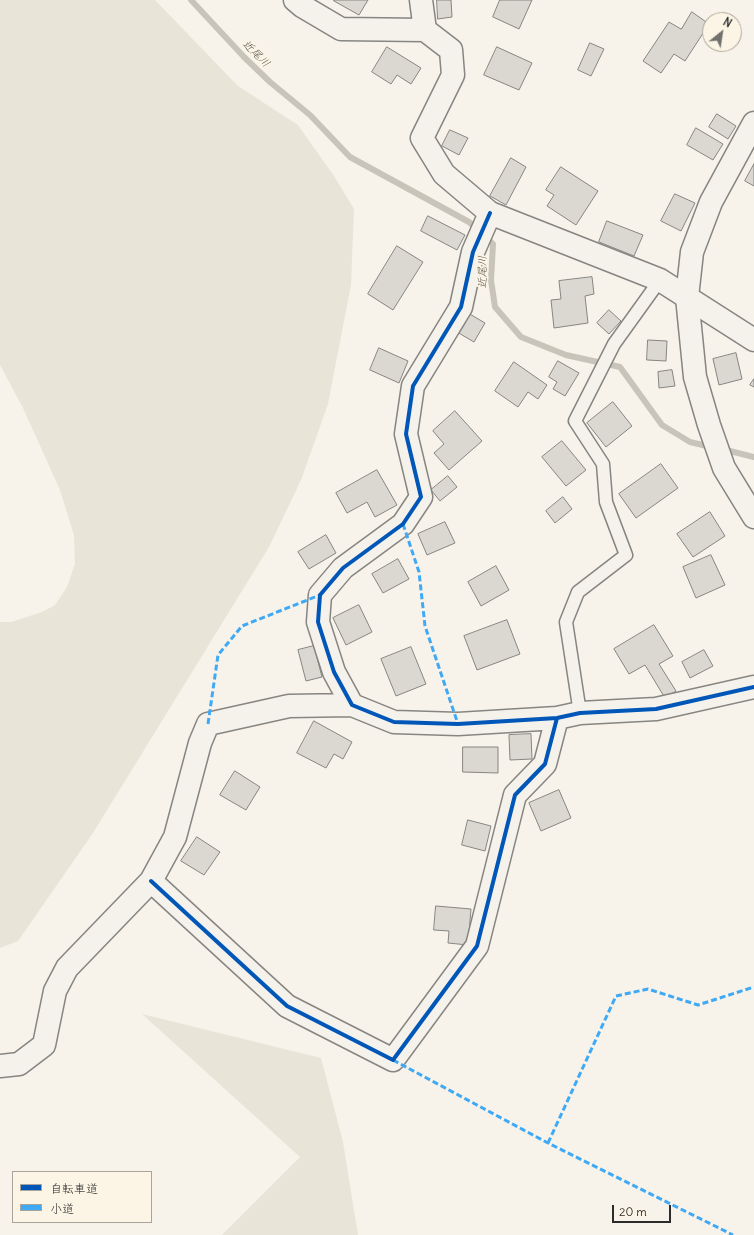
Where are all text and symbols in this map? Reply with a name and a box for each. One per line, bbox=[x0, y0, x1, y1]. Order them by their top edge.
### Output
north arrow bbox=[702, 12, 742, 52]
text: N bbox=[721, 15, 734, 30]
water label: 近尾川 bbox=[240, 38, 272, 70]
water label: 近尾川 bbox=[476, 256, 490, 288]
legend bbox=[12, 1171, 152, 1223]
text: 自転車道 bbox=[50, 1181, 98, 1196]
scale bar bbox=[614, 1197, 673, 1223]
text: 小道 bbox=[50, 1201, 74, 1216]
text: 20 m bbox=[619, 1204, 647, 1219]

